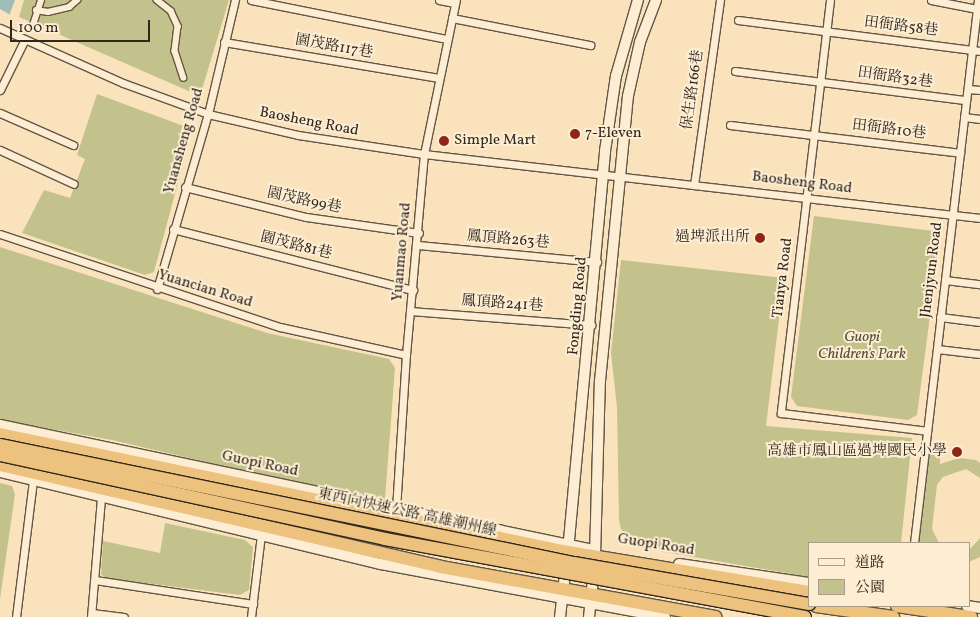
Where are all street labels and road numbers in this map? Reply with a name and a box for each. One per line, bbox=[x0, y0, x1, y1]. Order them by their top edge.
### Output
street label: 田衙路58巷 bbox=[863, 14, 939, 40]
street label: 園茂路117巷 bbox=[294, 31, 374, 63]
street label: 保生路166巷 bbox=[678, 49, 708, 131]
street label: 田衙路32巷 bbox=[856, 64, 934, 92]
street label: Yuansheng Road bbox=[160, 86, 208, 196]
street label: Baosheng Road bbox=[258, 104, 360, 140]
street label: 田衙路10巷 bbox=[851, 117, 927, 143]
street label: Baosheng Road bbox=[751, 168, 853, 198]
street label: 園茂路99巷 bbox=[265, 184, 343, 218]
street label: Yuanmao Road bbox=[389, 202, 415, 302]
street label: Jhenjyun Road bbox=[917, 221, 947, 319]
street label: 鳳頂路263巷 bbox=[466, 227, 550, 253]
street label: 園茂路81巷 bbox=[258, 228, 334, 264]
street label: Tianya Road bbox=[769, 237, 797, 319]
street label: Fongding Road bbox=[565, 256, 591, 356]
street label: Yuancian Road bbox=[155, 266, 255, 312]
street label: 鳳頂路241巷 bbox=[460, 292, 544, 316]
street label: Guopi Road bbox=[220, 447, 300, 481]
street label: 東西向快速公路 高雄潮州線 bbox=[316, 485, 498, 541]
street label: Guopi Road bbox=[616, 530, 696, 560]

